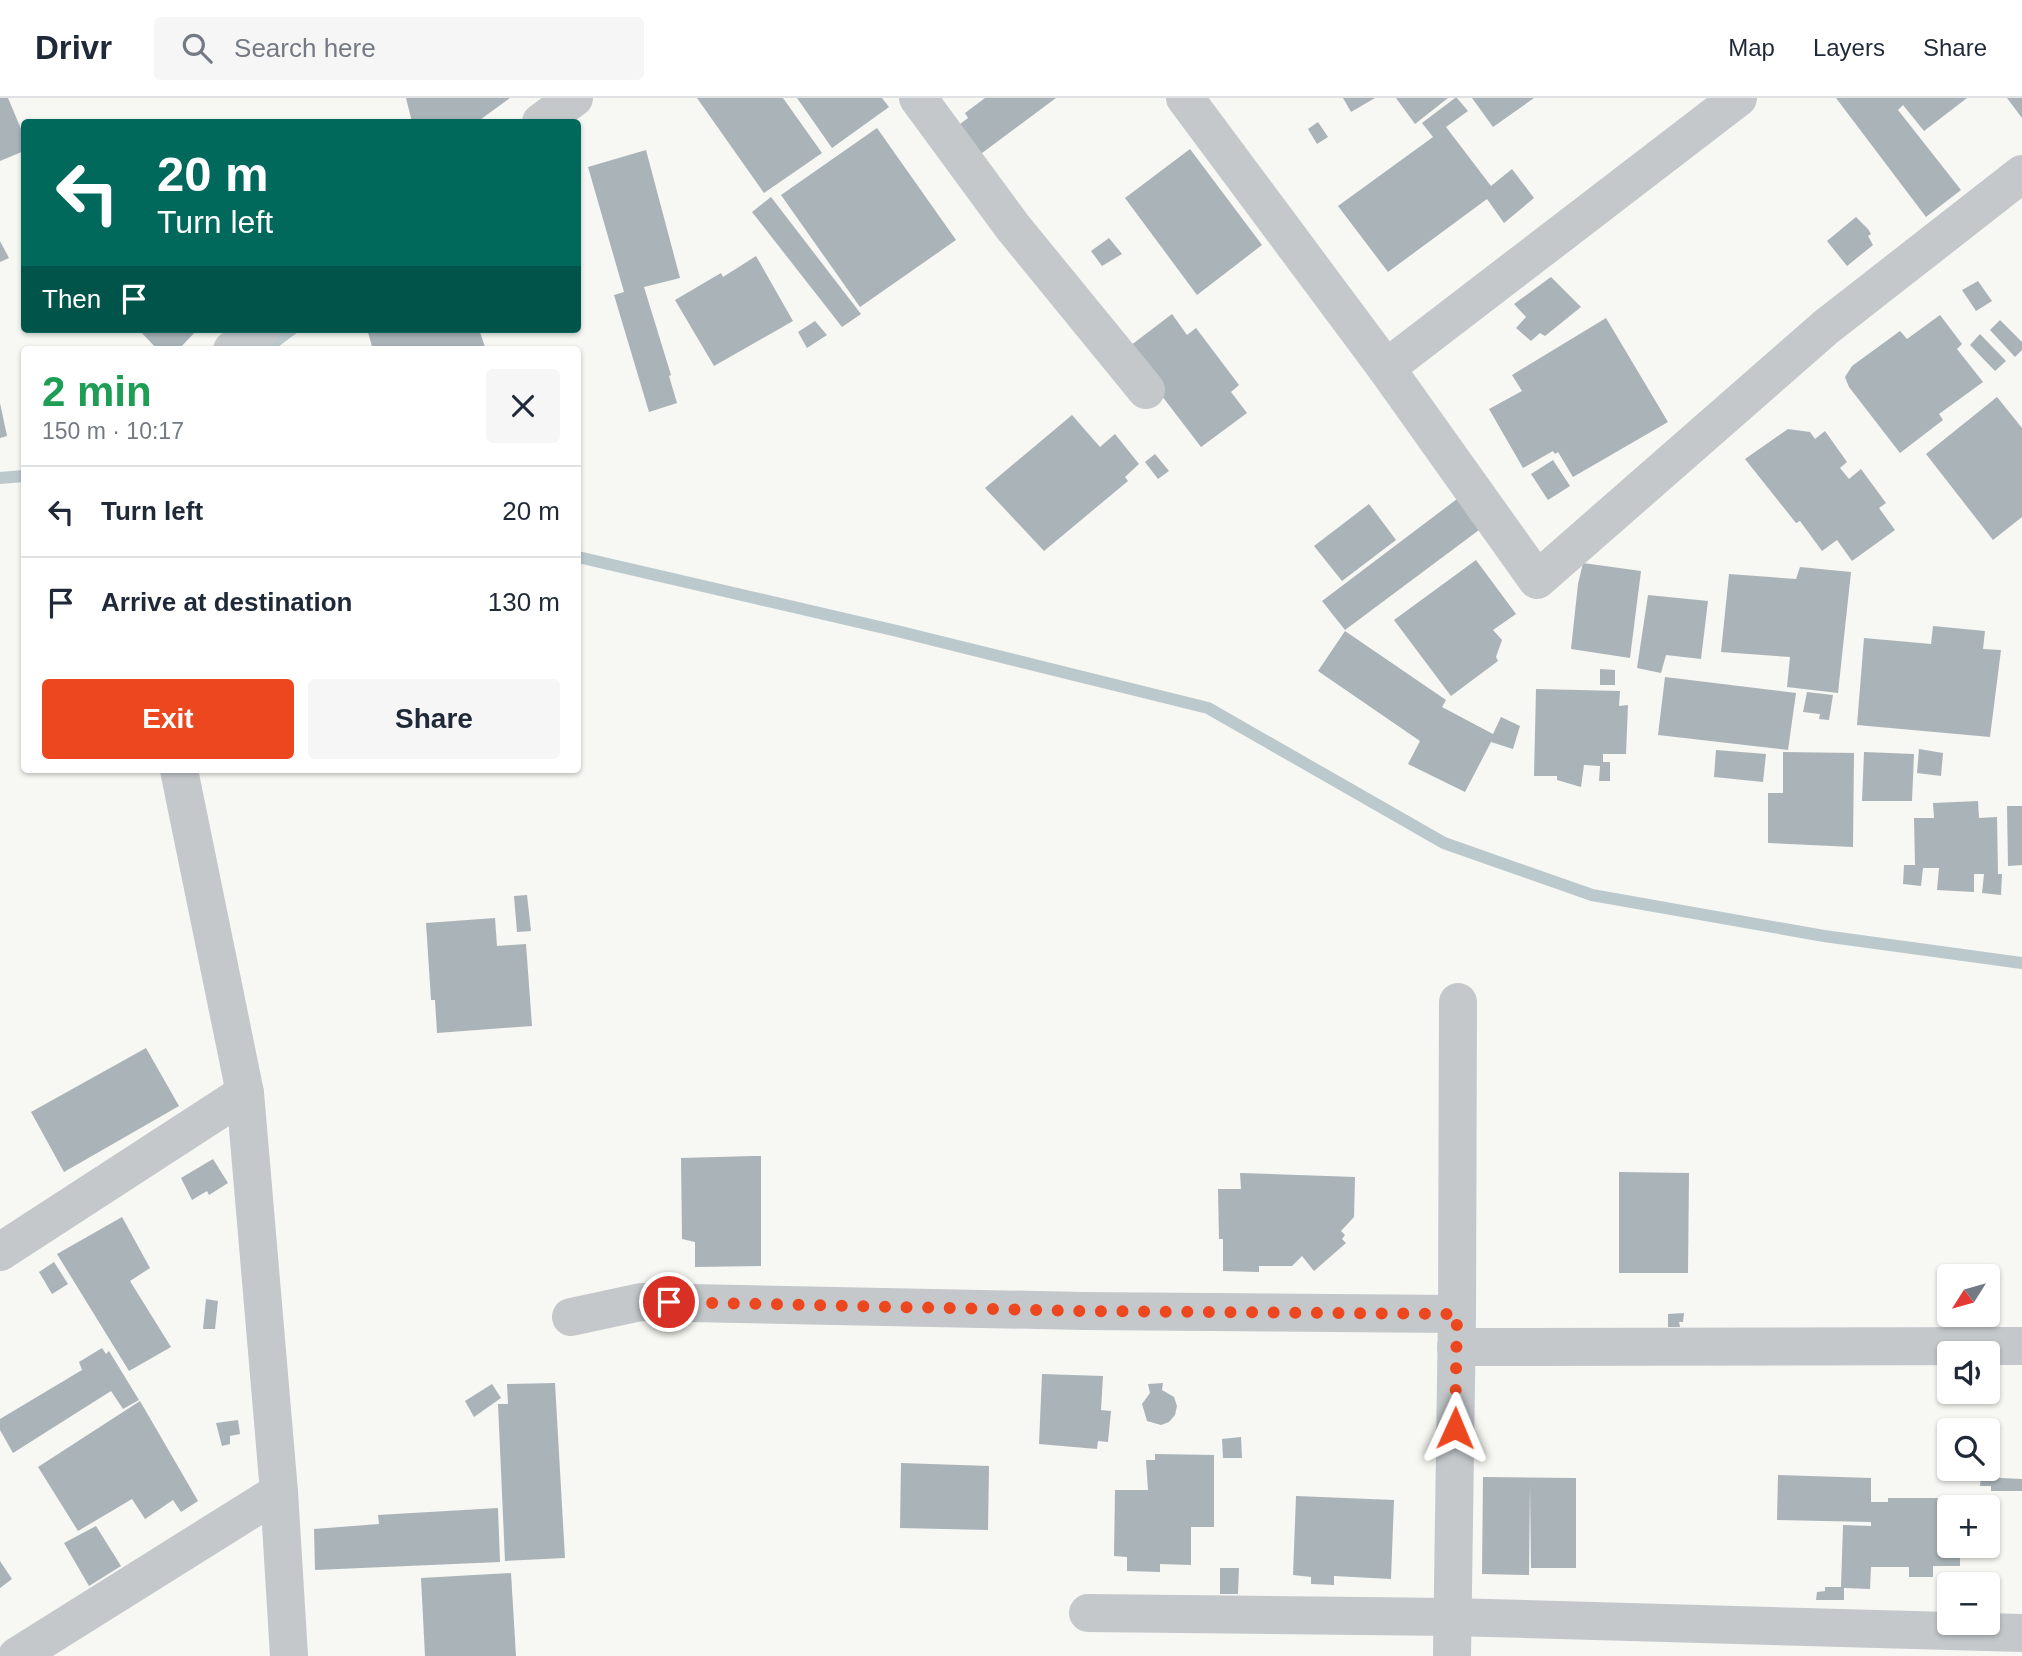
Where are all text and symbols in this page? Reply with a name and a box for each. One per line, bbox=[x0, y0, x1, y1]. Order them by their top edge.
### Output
search box bbox=[154, 17, 644, 80]
text: Drivr bbox=[35, 29, 112, 66]
icon: search bbox=[178, 29, 216, 67]
text: Search here bbox=[234, 33, 376, 63]
text: Map bbox=[1728, 34, 1775, 61]
text: Layers bbox=[1813, 34, 1885, 61]
text: Share bbox=[1923, 34, 1987, 61]
icon: left bbox=[42, 147, 133, 238]
text: 20 m bbox=[157, 147, 269, 201]
text: Turn left bbox=[157, 204, 273, 240]
icon: arrive bbox=[115, 280, 153, 318]
text: Then bbox=[42, 284, 101, 314]
text: 2 min bbox=[42, 368, 152, 415]
button: close bbox=[486, 369, 560, 443]
text: 150 m · 10:17 bbox=[42, 418, 184, 444]
icon: left bbox=[42, 493, 80, 531]
text: Turn left bbox=[101, 496, 203, 526]
text: 20 m bbox=[502, 496, 560, 526]
icon: arrive bbox=[42, 584, 80, 622]
text: Arrive at destination bbox=[101, 587, 352, 617]
text: 130 m bbox=[488, 587, 560, 617]
button: Exit bbox=[42, 679, 294, 759]
button: Share bbox=[308, 679, 560, 759]
north arrow bbox=[1937, 1264, 2000, 1326]
map controls bbox=[1937, 1264, 2000, 1635]
pin bbox=[639, 1272, 699, 1332]
icon: arrive bbox=[650, 1283, 688, 1321]
button: sound bbox=[1937, 1341, 2000, 1404]
position arrow bbox=[1418, 1391, 1492, 1465]
button: search bbox=[1937, 1418, 2000, 1481]
button: + bbox=[1937, 1495, 2000, 1558]
button: − bbox=[1937, 1572, 2000, 1635]

